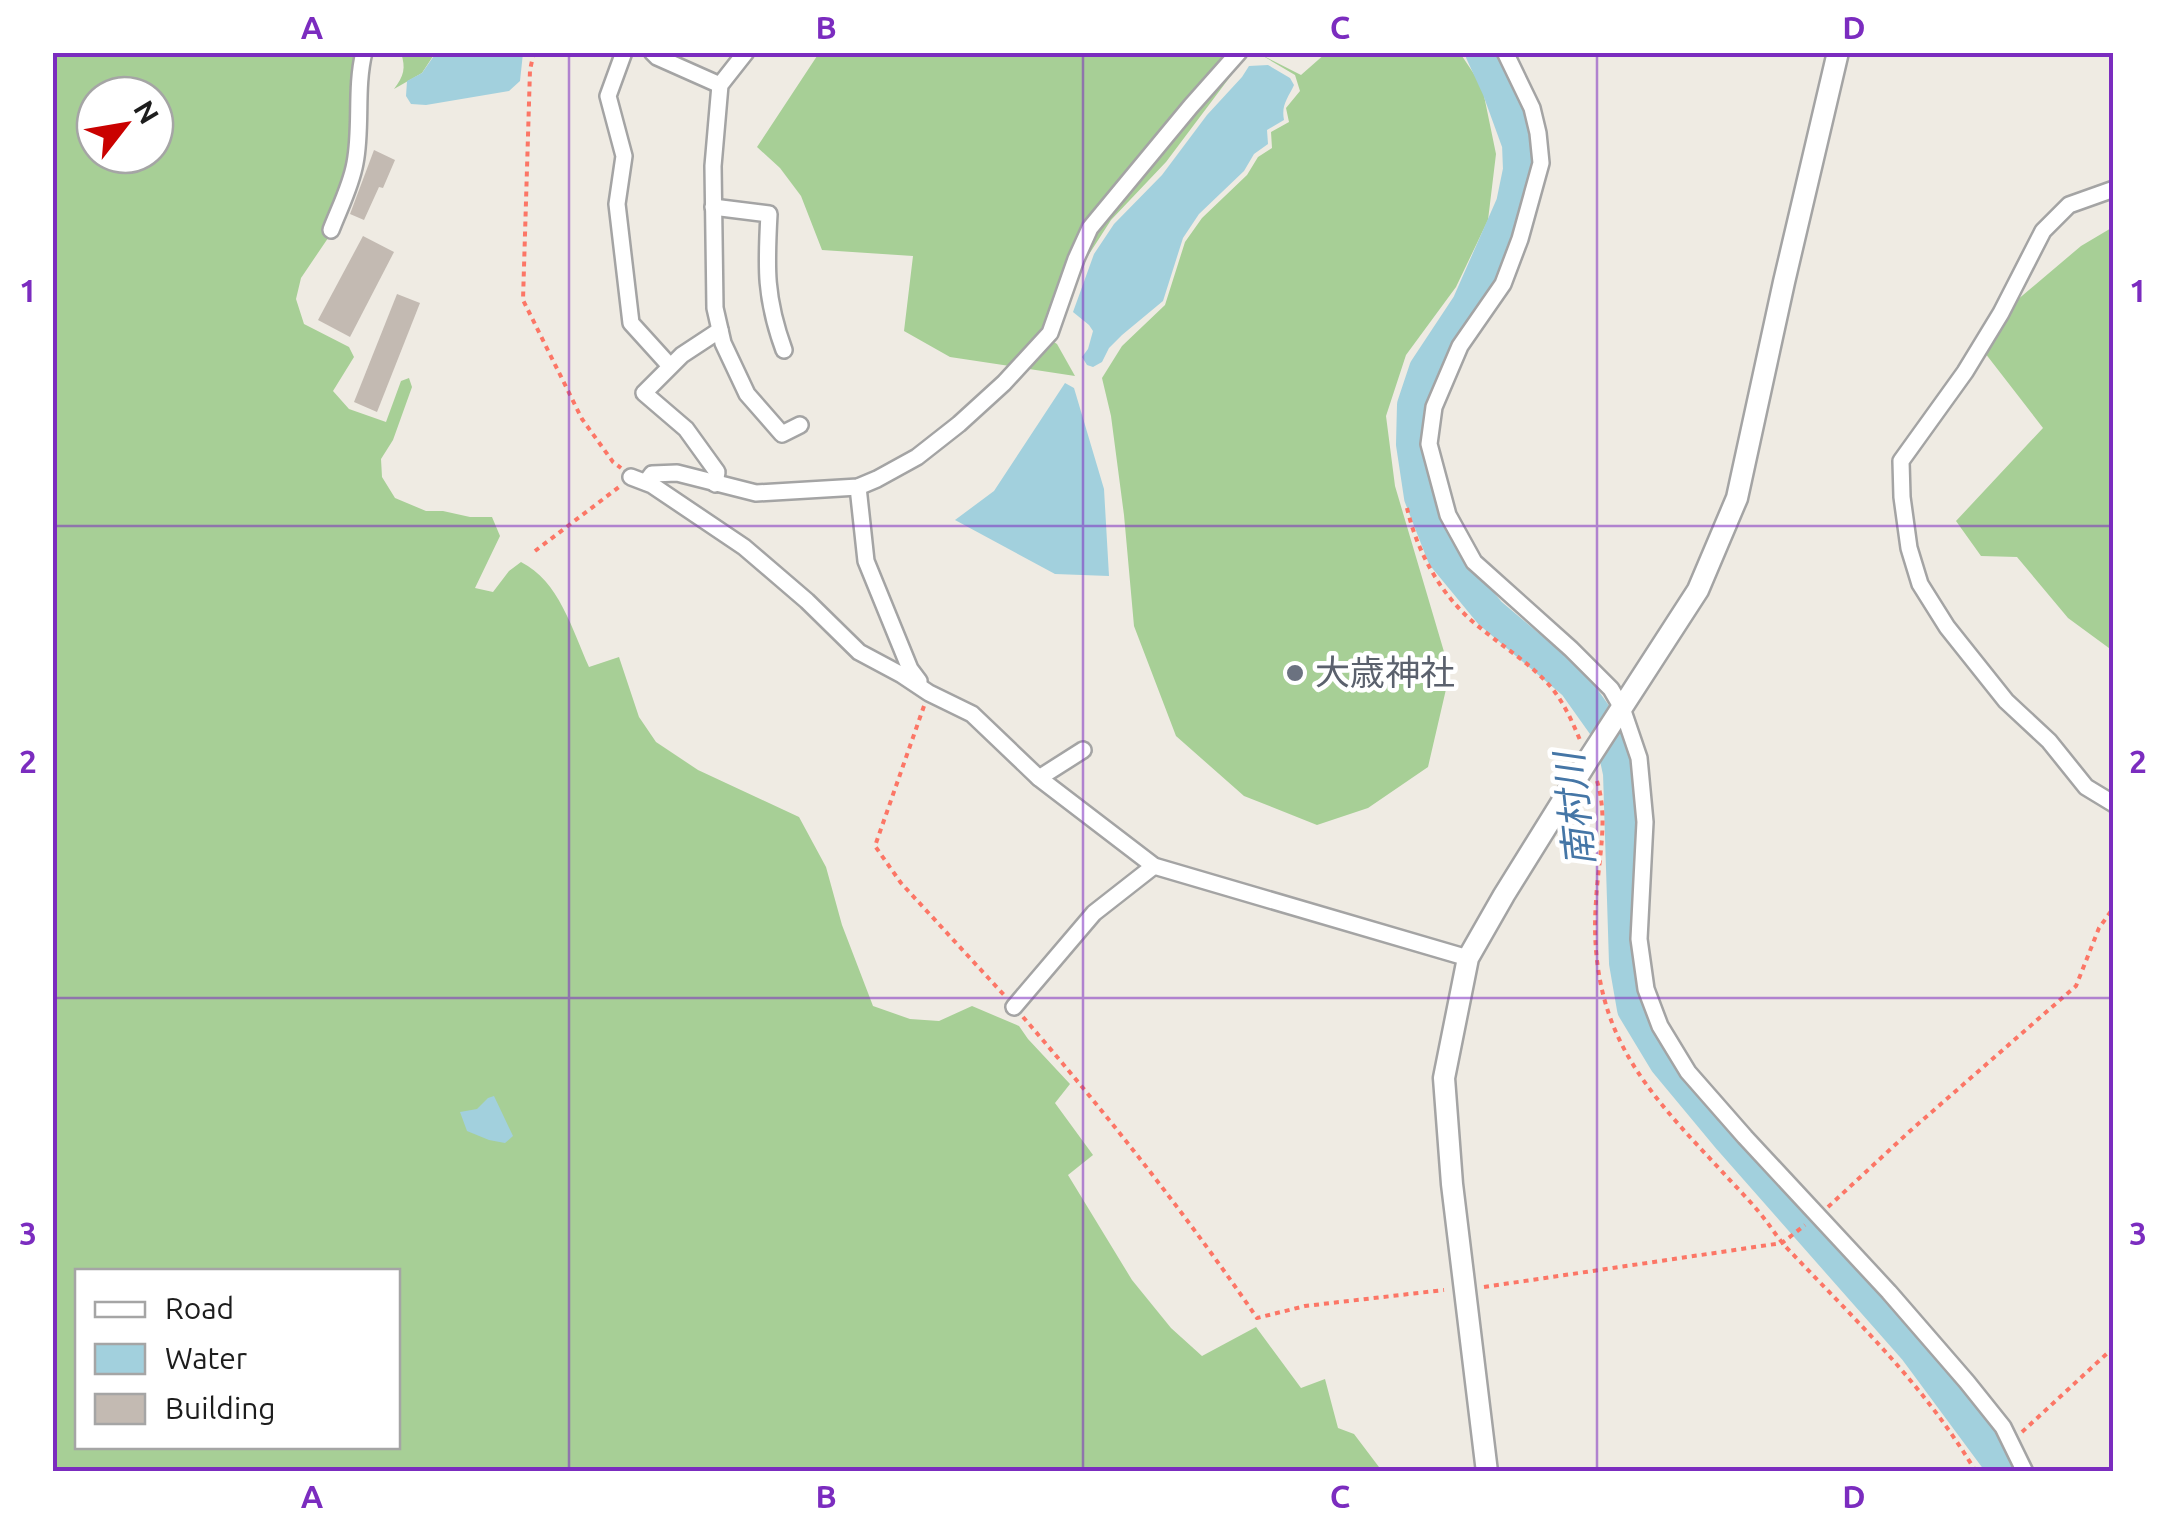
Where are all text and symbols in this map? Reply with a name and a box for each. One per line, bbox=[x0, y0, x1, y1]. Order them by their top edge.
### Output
text: A bbox=[301, 9, 324, 45]
text: B bbox=[815, 9, 837, 45]
text: C bbox=[1330, 9, 1350, 45]
text: D bbox=[1842, 9, 1866, 45]
north arrow bbox=[75, 75, 175, 175]
text: N bbox=[128, 95, 166, 129]
text: 1 bbox=[19, 272, 37, 308]
text: 1 bbox=[2129, 272, 2147, 308]
place label: 大歳神社 bbox=[1315, 652, 1455, 692]
marker: 大歳神社 bbox=[1284, 662, 1306, 684]
text: 2 bbox=[19, 743, 37, 779]
text: 2 bbox=[2129, 743, 2147, 779]
water label: 南村川 bbox=[1547, 747, 1601, 869]
text: 3 bbox=[19, 1215, 37, 1251]
text: 3 bbox=[2129, 1215, 2147, 1251]
legend bbox=[75, 1269, 400, 1449]
text: Road bbox=[165, 1291, 234, 1325]
text: Water bbox=[165, 1341, 248, 1375]
text: Building bbox=[165, 1391, 276, 1425]
text: A bbox=[301, 1478, 324, 1514]
text: B bbox=[815, 1478, 837, 1514]
text: C bbox=[1330, 1478, 1350, 1514]
text: D bbox=[1842, 1478, 1866, 1514]

